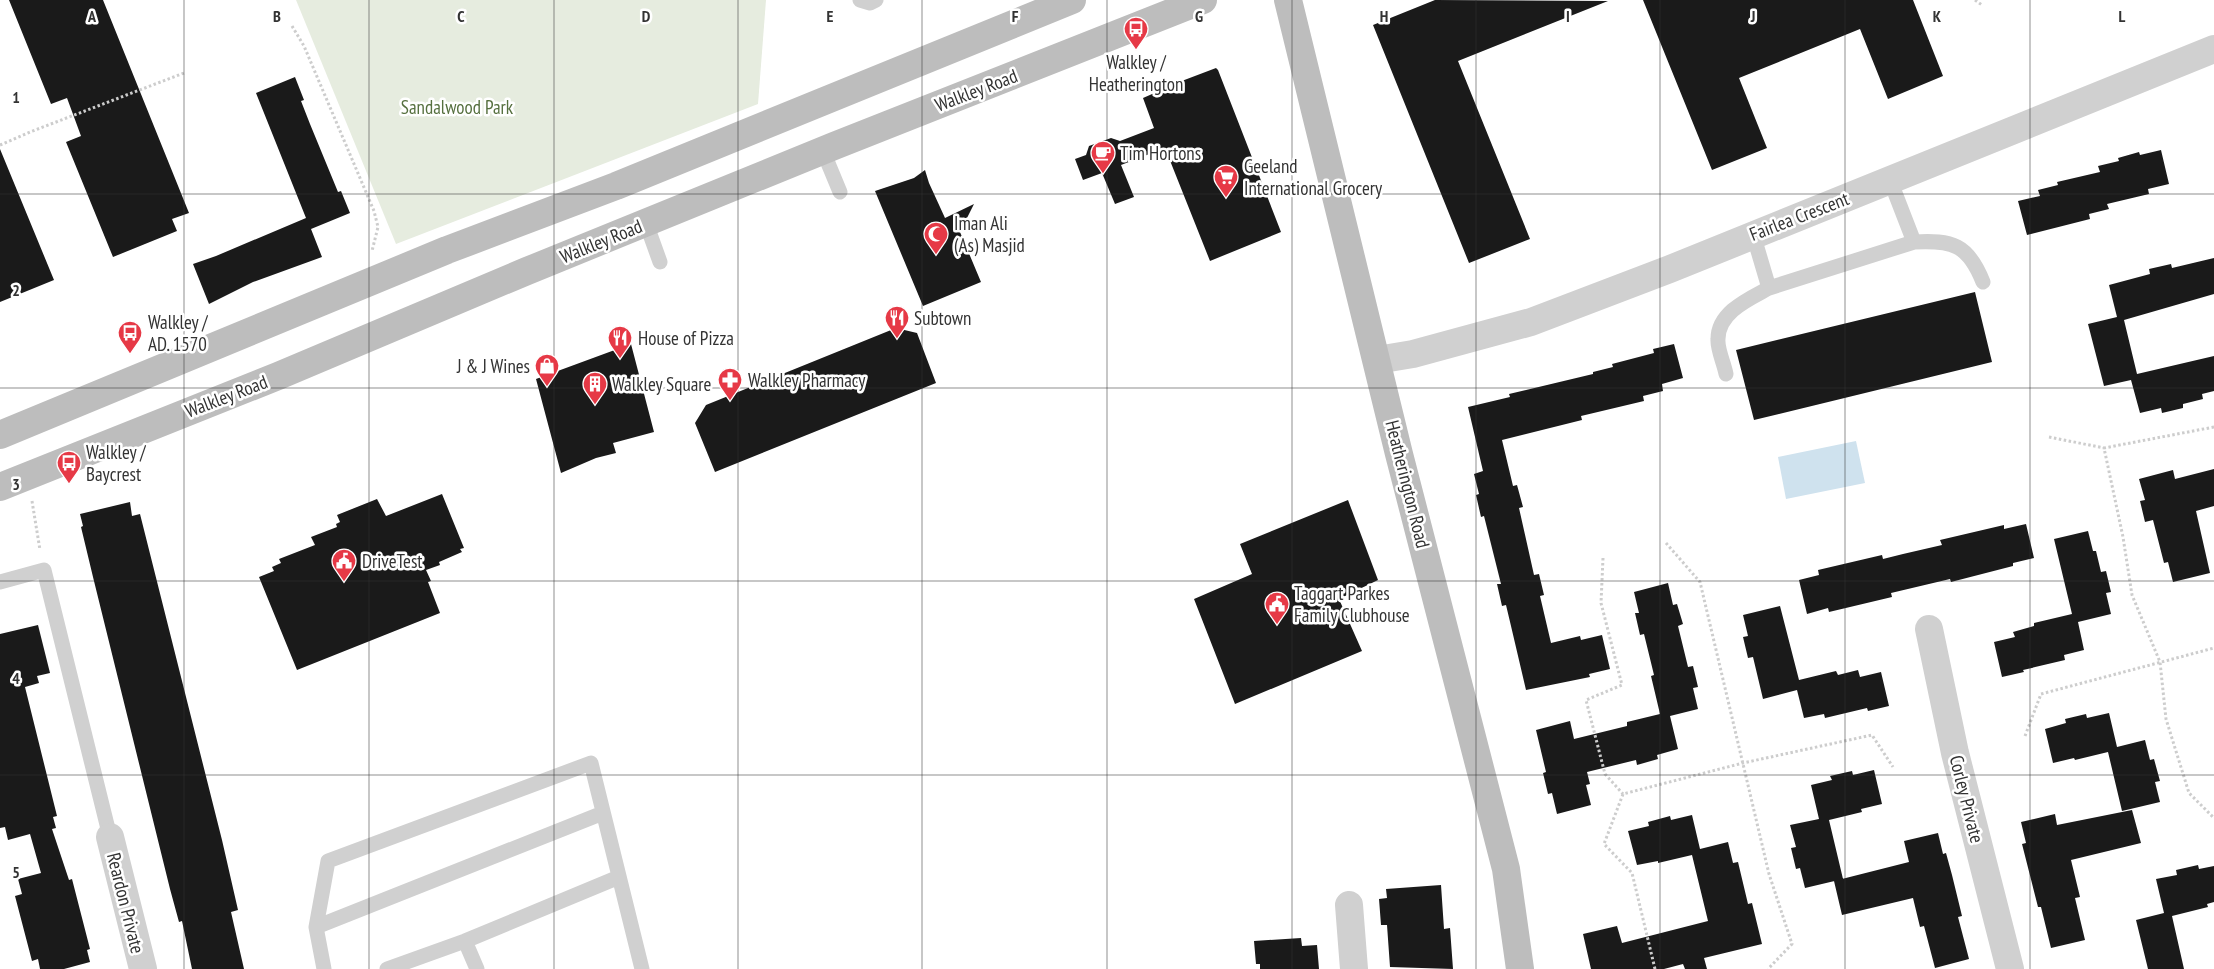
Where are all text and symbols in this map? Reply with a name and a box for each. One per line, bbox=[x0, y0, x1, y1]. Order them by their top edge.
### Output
text: A bbox=[87, 6, 97, 26]
text: B bbox=[273, 6, 281, 26]
text: C bbox=[457, 6, 465, 26]
text: D bbox=[642, 6, 651, 26]
text: E bbox=[827, 6, 834, 26]
text: F bbox=[1012, 6, 1019, 26]
text: G bbox=[1195, 6, 1203, 26]
text: H bbox=[1380, 6, 1388, 26]
text: I bbox=[1566, 6, 1570, 26]
text: J bbox=[1750, 6, 1755, 26]
text: K bbox=[1933, 6, 1942, 26]
text: L bbox=[2119, 6, 2126, 26]
bus stop icon: Walkley / Heatherington bbox=[1123, 16, 1149, 50]
place label: Walkley / Heatherington bbox=[1089, 50, 1183, 96]
street label: Walkley Road bbox=[931, 63, 1021, 117]
text: 1 bbox=[12, 87, 20, 107]
park label: Sandalwood Park bbox=[401, 95, 514, 119]
cafe icon: Tim Hortons bbox=[1090, 140, 1116, 174]
place label: Tim Hortons bbox=[1120, 141, 1201, 165]
place label: Geeland International Grocery bbox=[1244, 154, 1383, 200]
supermarket icon: Geeland International Grocery bbox=[1213, 164, 1239, 198]
street label: Fairlea Crescent bbox=[1746, 186, 1853, 246]
place label: Iman Ali (As) Masjid bbox=[954, 211, 1025, 257]
street label: Walkley Road bbox=[556, 214, 646, 268]
mosque icon: Iman Ali (As) Masjid bbox=[923, 221, 949, 255]
text: 2 bbox=[12, 280, 20, 300]
restaurant icon: Subtown bbox=[884, 305, 910, 339]
place label: Subtown bbox=[914, 306, 971, 330]
place label: Walkley / AD. 1570 bbox=[148, 310, 209, 356]
bus stop icon: Walkley / AD. 1570 bbox=[117, 320, 143, 354]
restaurant icon: House of Pizza bbox=[607, 325, 633, 359]
place label: House of Pizza bbox=[638, 326, 734, 350]
shop icon: J & J Wines bbox=[534, 353, 560, 387]
place label: J & J Wines bbox=[456, 354, 530, 378]
pharmacy icon: Walkley Pharmacy bbox=[717, 367, 743, 401]
place label: Walkley Pharmacy bbox=[748, 368, 866, 392]
street label: Walkley Road bbox=[181, 369, 271, 423]
building icon: Walkley Square bbox=[582, 371, 608, 405]
place label: Walkley Square bbox=[612, 372, 711, 396]
street label: Heatherington Road bbox=[1381, 418, 1435, 550]
place label: Walkley / Baycrest bbox=[86, 440, 147, 486]
bus stop icon: Walkley / Baycrest bbox=[56, 450, 82, 484]
text: 3 bbox=[12, 474, 20, 494]
public building icon: DriveTest bbox=[331, 548, 357, 582]
place label: DriveTest bbox=[362, 549, 423, 573]
place label: Taggart Parkes Family Clubhouse bbox=[1294, 581, 1410, 627]
public building icon: Taggart Parkes Family Clubhouse bbox=[1264, 591, 1290, 625]
text: 4 bbox=[12, 668, 20, 688]
street label: Corley Private bbox=[1945, 753, 1989, 845]
street label: Reardon Private bbox=[102, 850, 150, 956]
text: 5 bbox=[12, 862, 20, 882]

